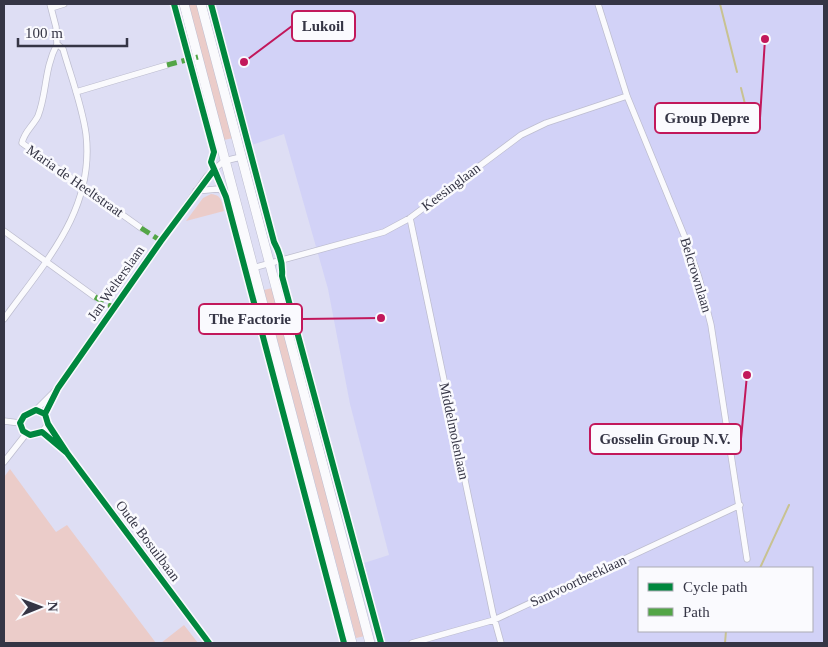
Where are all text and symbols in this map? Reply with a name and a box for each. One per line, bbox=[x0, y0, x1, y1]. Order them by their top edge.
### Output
callout: Lukoil bbox=[292, 11, 355, 41]
scale bar bbox=[18, 15, 126, 47]
text: Lukoil bbox=[302, 18, 344, 34]
text: 100 m bbox=[25, 25, 63, 41]
callout: Group Depre bbox=[655, 103, 760, 133]
text: Group Depre bbox=[665, 110, 750, 126]
street label: Maria de Heeltstraat bbox=[24, 142, 126, 220]
street label: Keesinglaan bbox=[419, 160, 483, 214]
street label: Belcrownlaan bbox=[677, 236, 715, 314]
street label: Jan Welterslaan bbox=[85, 243, 147, 323]
callout: The Factorie bbox=[199, 304, 302, 334]
text: The Factorie bbox=[209, 311, 291, 327]
street label: Middelmolenlaan bbox=[436, 381, 472, 481]
callout: Gosselin Group N.V. bbox=[590, 424, 741, 454]
text: Gosselin Group N.V. bbox=[599, 431, 731, 447]
street label: Oude Bosuilbaan bbox=[113, 498, 183, 584]
street label: Santvoortbeeklaan bbox=[528, 552, 628, 610]
legend bbox=[638, 567, 813, 632]
text: Cycle path bbox=[683, 579, 748, 595]
north arrow bbox=[15, 582, 65, 632]
text: N bbox=[45, 602, 60, 612]
text: Path bbox=[683, 604, 710, 620]

